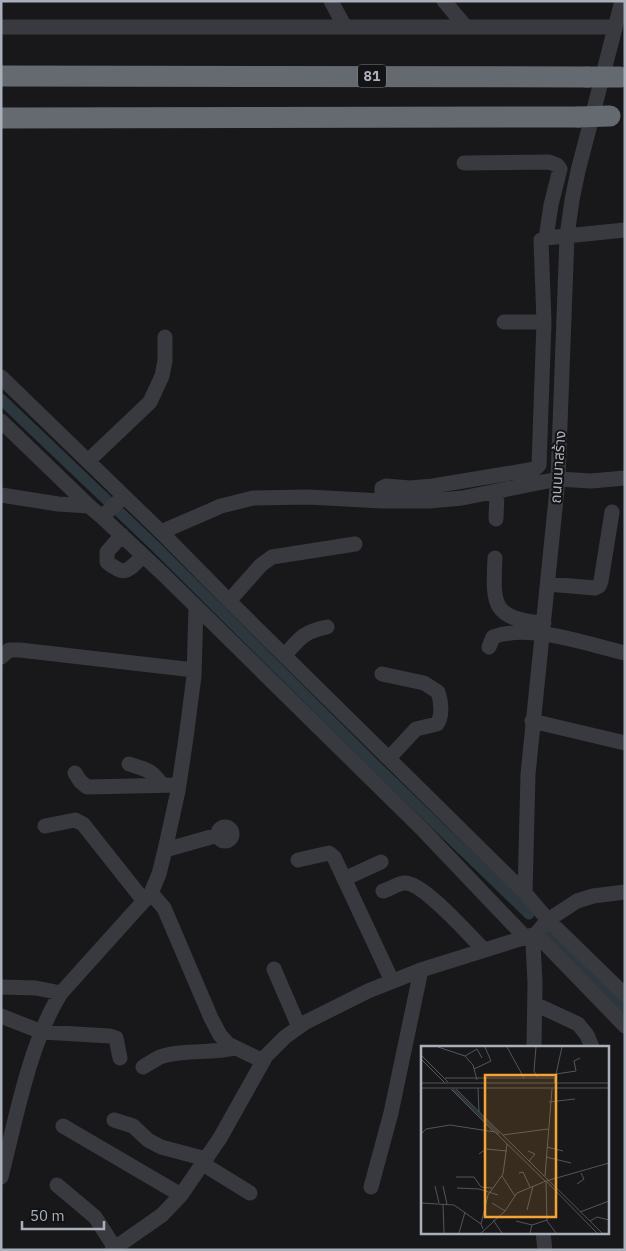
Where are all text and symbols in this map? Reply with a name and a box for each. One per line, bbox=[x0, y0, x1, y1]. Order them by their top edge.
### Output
road number: 81 bbox=[358, 64, 386, 88]
street label: ถนนนาสร้าง bbox=[545, 430, 570, 504]
inset map bbox=[421, 1046, 608, 1234]
scale bar bbox=[22, 1198, 105, 1230]
text: 50 m bbox=[30, 1206, 65, 1225]

